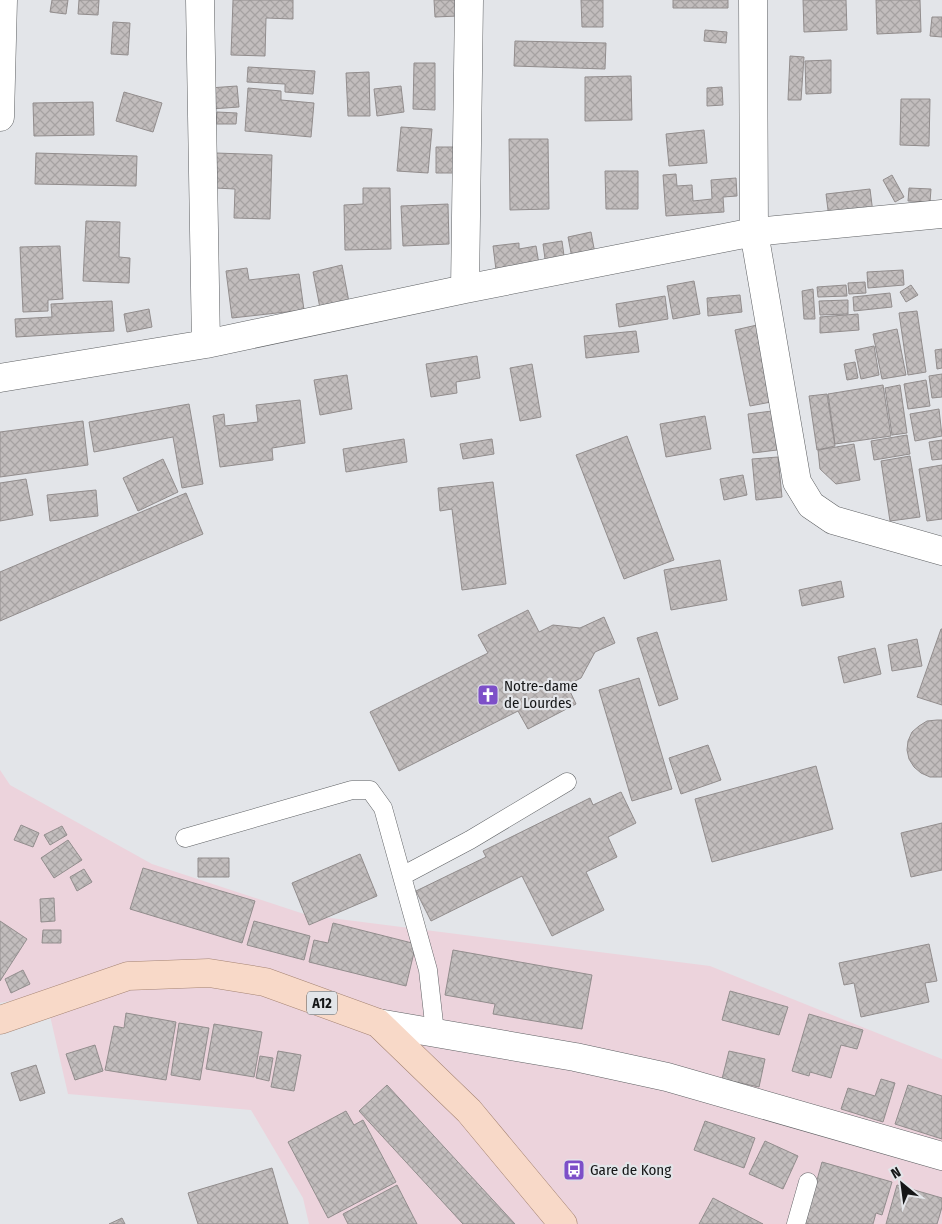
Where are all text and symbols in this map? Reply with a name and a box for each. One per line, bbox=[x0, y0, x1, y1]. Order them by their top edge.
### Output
place label: Notre-dame de Lourdes bbox=[504, 677, 578, 712]
church icon: Notre-dame de Lourdes bbox=[476, 683, 500, 707]
road number: A12 bbox=[307, 991, 337, 1014]
bus stop icon: Gare de Kong bbox=[562, 1158, 586, 1182]
north arrow bbox=[877, 1159, 927, 1209]
place label: Gare de Kong bbox=[590, 1161, 671, 1179]
text: N bbox=[888, 1164, 904, 1183]

